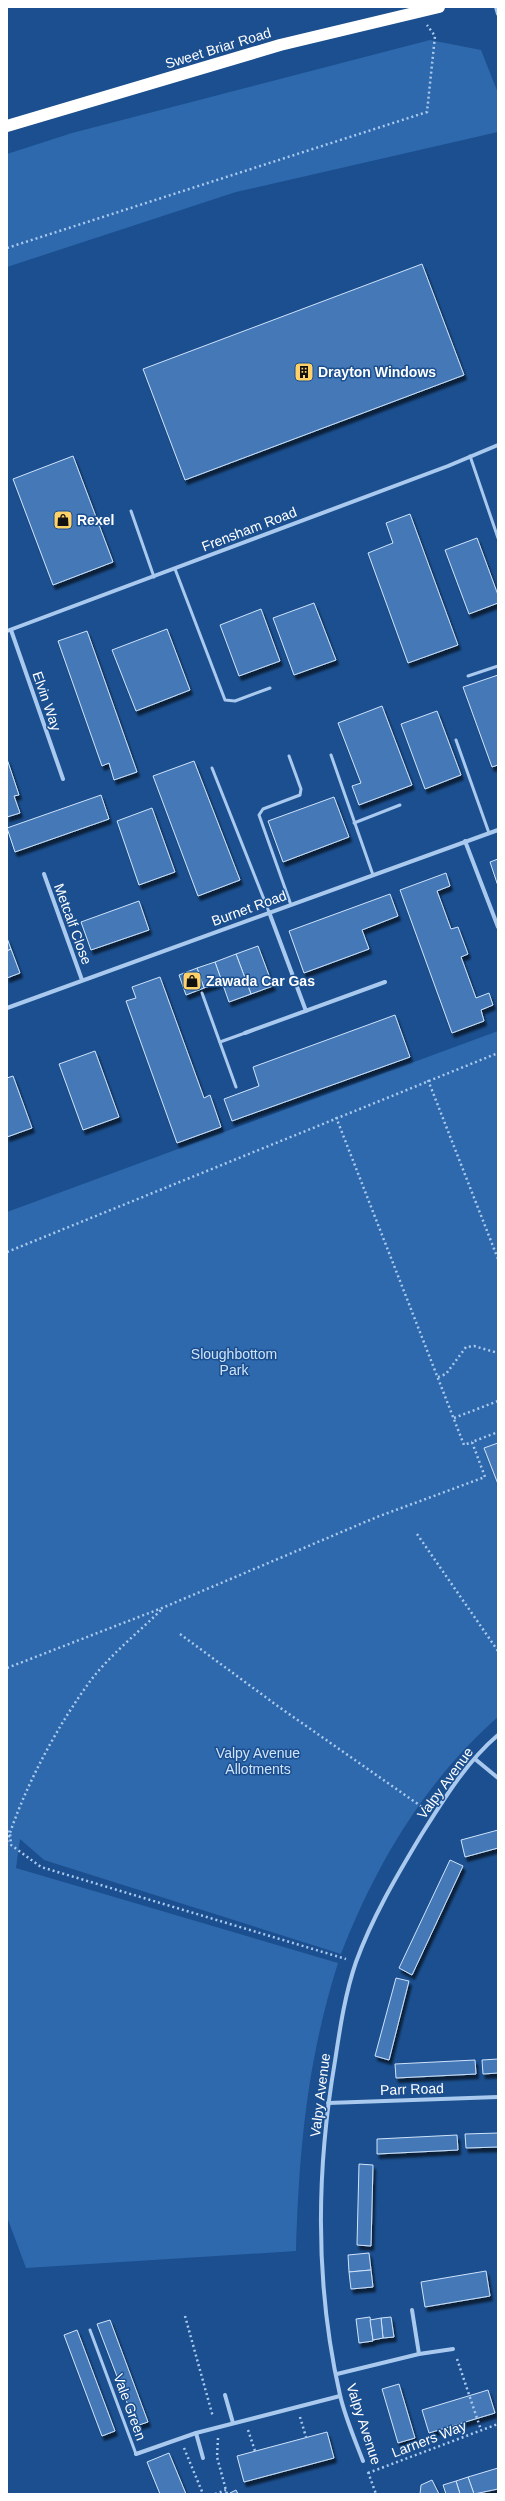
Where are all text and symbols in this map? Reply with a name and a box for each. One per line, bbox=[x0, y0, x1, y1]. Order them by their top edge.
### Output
street label: Sweet Briar Road bbox=[163, 24, 273, 72]
building icon: Drayton Windows bbox=[293, 361, 315, 383]
place label: Drayton Windows bbox=[318, 364, 436, 380]
street label: Frensham Road bbox=[199, 504, 299, 554]
shop icon: Rexel bbox=[52, 509, 74, 531]
place label: Rexel bbox=[77, 512, 114, 528]
street label: Elvin Way bbox=[29, 669, 65, 733]
street label: Metcalf Close bbox=[51, 881, 95, 967]
street label: Burnet Road bbox=[209, 887, 289, 929]
shop icon: Zawada Car Gas bbox=[181, 970, 203, 992]
place label: Zawada Car Gas bbox=[206, 973, 315, 989]
park label: Sloughbottom Park bbox=[191, 1346, 277, 1378]
street label: Valpy Avenue bbox=[414, 1744, 476, 1822]
park label: Valpy Avenue Allotments bbox=[216, 1745, 300, 1777]
street label: Valpy Avenue bbox=[307, 2052, 333, 2138]
street label: Parr Road bbox=[380, 2080, 444, 2098]
street label: Vale Green bbox=[111, 2371, 149, 2443]
street label: Valpy Avenue bbox=[343, 2381, 385, 2467]
street label: Larners Way bbox=[389, 2417, 469, 2461]

